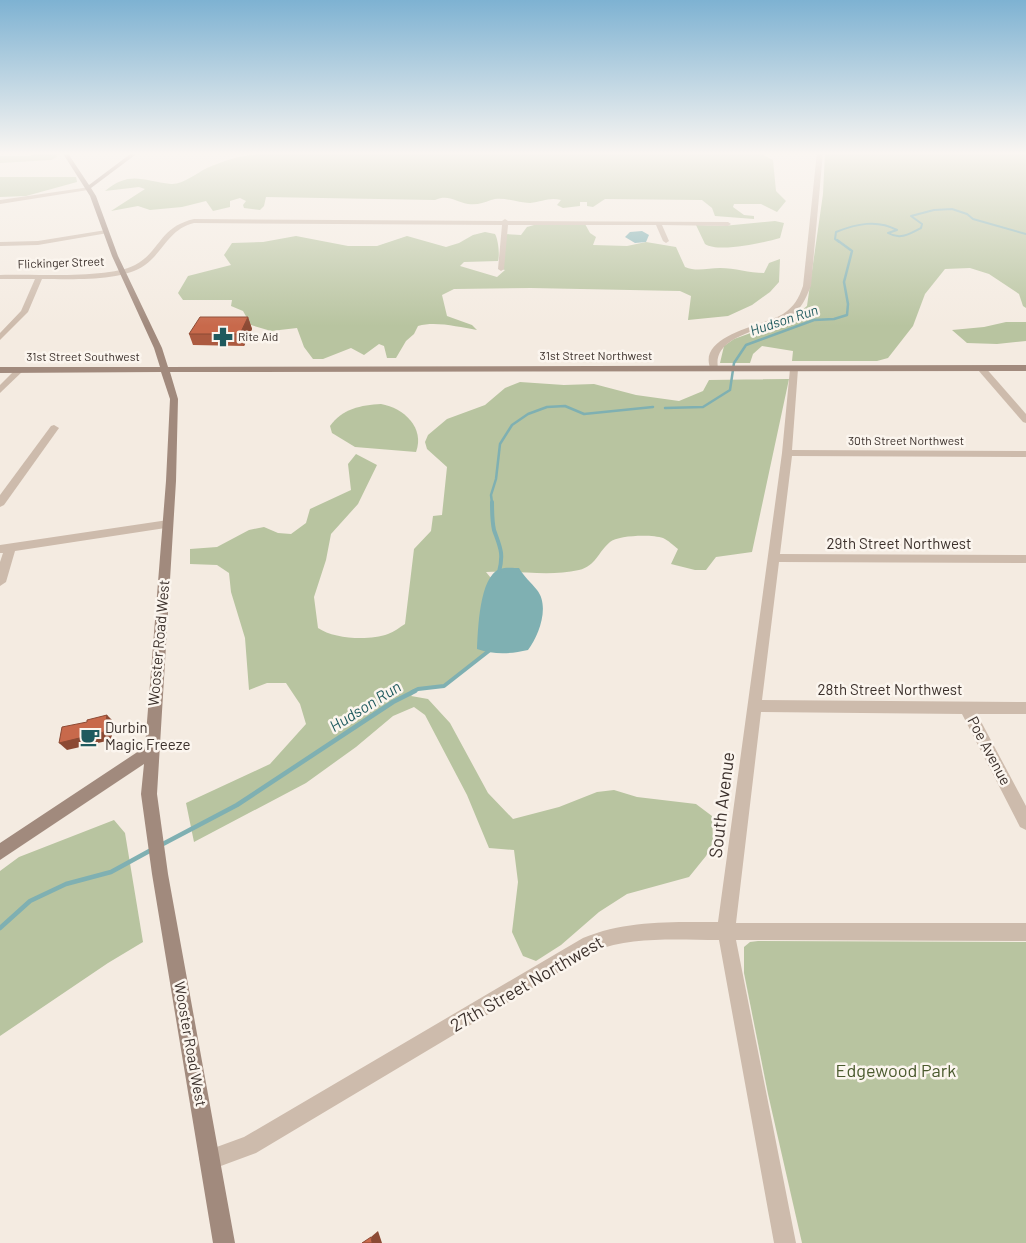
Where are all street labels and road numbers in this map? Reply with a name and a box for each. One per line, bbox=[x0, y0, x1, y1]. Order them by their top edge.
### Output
street label: Flickinger Street bbox=[17, 253, 105, 271]
street label: 31st Street Northwest bbox=[540, 348, 652, 362]
street label: 31st Street Southwest bbox=[26, 349, 140, 363]
street label: 30th Street Northwest bbox=[848, 433, 964, 447]
street label: 29th Street Northwest bbox=[827, 534, 971, 552]
street label: Wooster Road West bbox=[144, 579, 172, 707]
street label: 28th Street Northwest bbox=[818, 680, 962, 698]
street label: Poe Avenue bbox=[964, 713, 1016, 788]
street label: South Avenue bbox=[704, 750, 738, 859]
street label: 27th Street Northwest bbox=[446, 930, 607, 1036]
street label: Wooster Road West bbox=[171, 980, 211, 1108]

